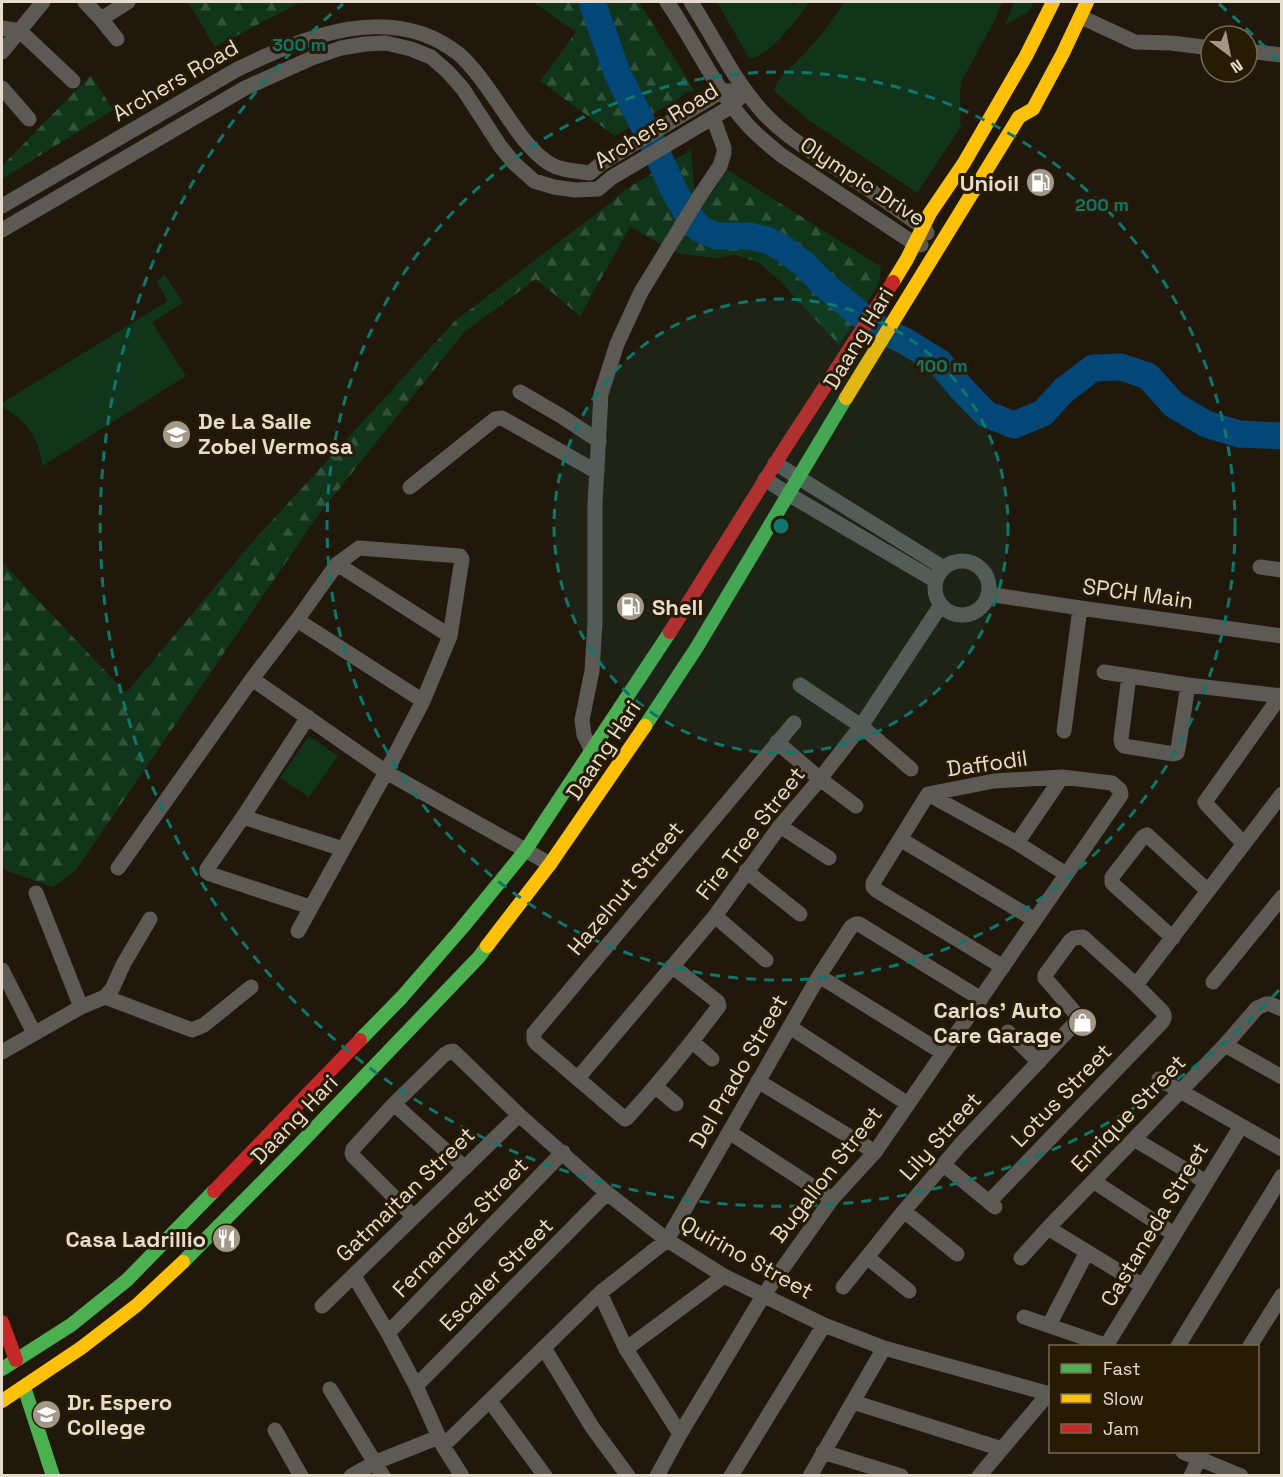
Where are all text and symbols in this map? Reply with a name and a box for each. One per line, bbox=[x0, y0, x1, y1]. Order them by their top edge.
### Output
north arrow bbox=[1199, 24, 1259, 84]
street label: Archers Road bbox=[107, 33, 243, 127]
text: 300 m bbox=[272, 33, 326, 56]
text: N bbox=[1227, 55, 1247, 78]
street label: Archers Road bbox=[589, 76, 723, 174]
street label: Olympic Drive bbox=[795, 130, 931, 232]
fuel station icon: Unioil bbox=[1024, 167, 1056, 199]
place label: Unioil bbox=[960, 169, 1019, 197]
text: 200 m bbox=[1075, 193, 1129, 216]
street label: Daang Hari bbox=[817, 282, 899, 394]
text: 100 m bbox=[916, 354, 968, 377]
place label: De La Salle Zobel Vermosa bbox=[198, 407, 353, 460]
school or university icon: De La Salle Zobel Vermosa bbox=[161, 418, 193, 450]
centre of rings bbox=[771, 516, 791, 536]
street label: SPCH Main bbox=[1081, 571, 1195, 615]
fuel station icon: Shell bbox=[615, 591, 647, 623]
place label: Shell bbox=[652, 593, 703, 621]
street label: Daang Hari bbox=[560, 695, 646, 805]
street label: Daffodil bbox=[945, 743, 1029, 783]
street label: Fire Tree Street bbox=[689, 761, 811, 905]
street label: Hazelnut Street bbox=[561, 815, 689, 961]
street label: Del Prado Street bbox=[683, 989, 793, 1153]
place label: Carlos' Auto Care Garage bbox=[933, 996, 1062, 1049]
shop icon: Carlos' Auto Care Garage bbox=[1067, 1007, 1099, 1039]
street label: Lotus Street bbox=[1005, 1037, 1117, 1153]
street label: Enrique Street bbox=[1065, 1048, 1191, 1178]
street label: Daang Hari bbox=[244, 1068, 344, 1170]
street label: Lily Street bbox=[893, 1086, 987, 1186]
street label: Bugallon Street bbox=[764, 1100, 888, 1248]
street label: Gatmaitan Street bbox=[330, 1120, 480, 1268]
street label: Castaneda Street bbox=[1094, 1137, 1214, 1311]
street label: Fernandez Street bbox=[386, 1151, 534, 1303]
street label: Quirino Street bbox=[676, 1209, 818, 1305]
street label: Escaler Street bbox=[433, 1211, 559, 1337]
restaurant icon: Casa Ladrillio bbox=[211, 1223, 243, 1255]
place label: Casa Ladrillio bbox=[65, 1225, 206, 1253]
legend bbox=[1049, 1345, 1259, 1453]
text: Fast bbox=[1103, 1357, 1140, 1380]
text: Slow bbox=[1103, 1387, 1144, 1410]
place label: Dr. Espero College bbox=[67, 1388, 172, 1441]
school or university icon: Dr. Espero College bbox=[30, 1399, 62, 1431]
text: Jam bbox=[1103, 1417, 1139, 1440]

